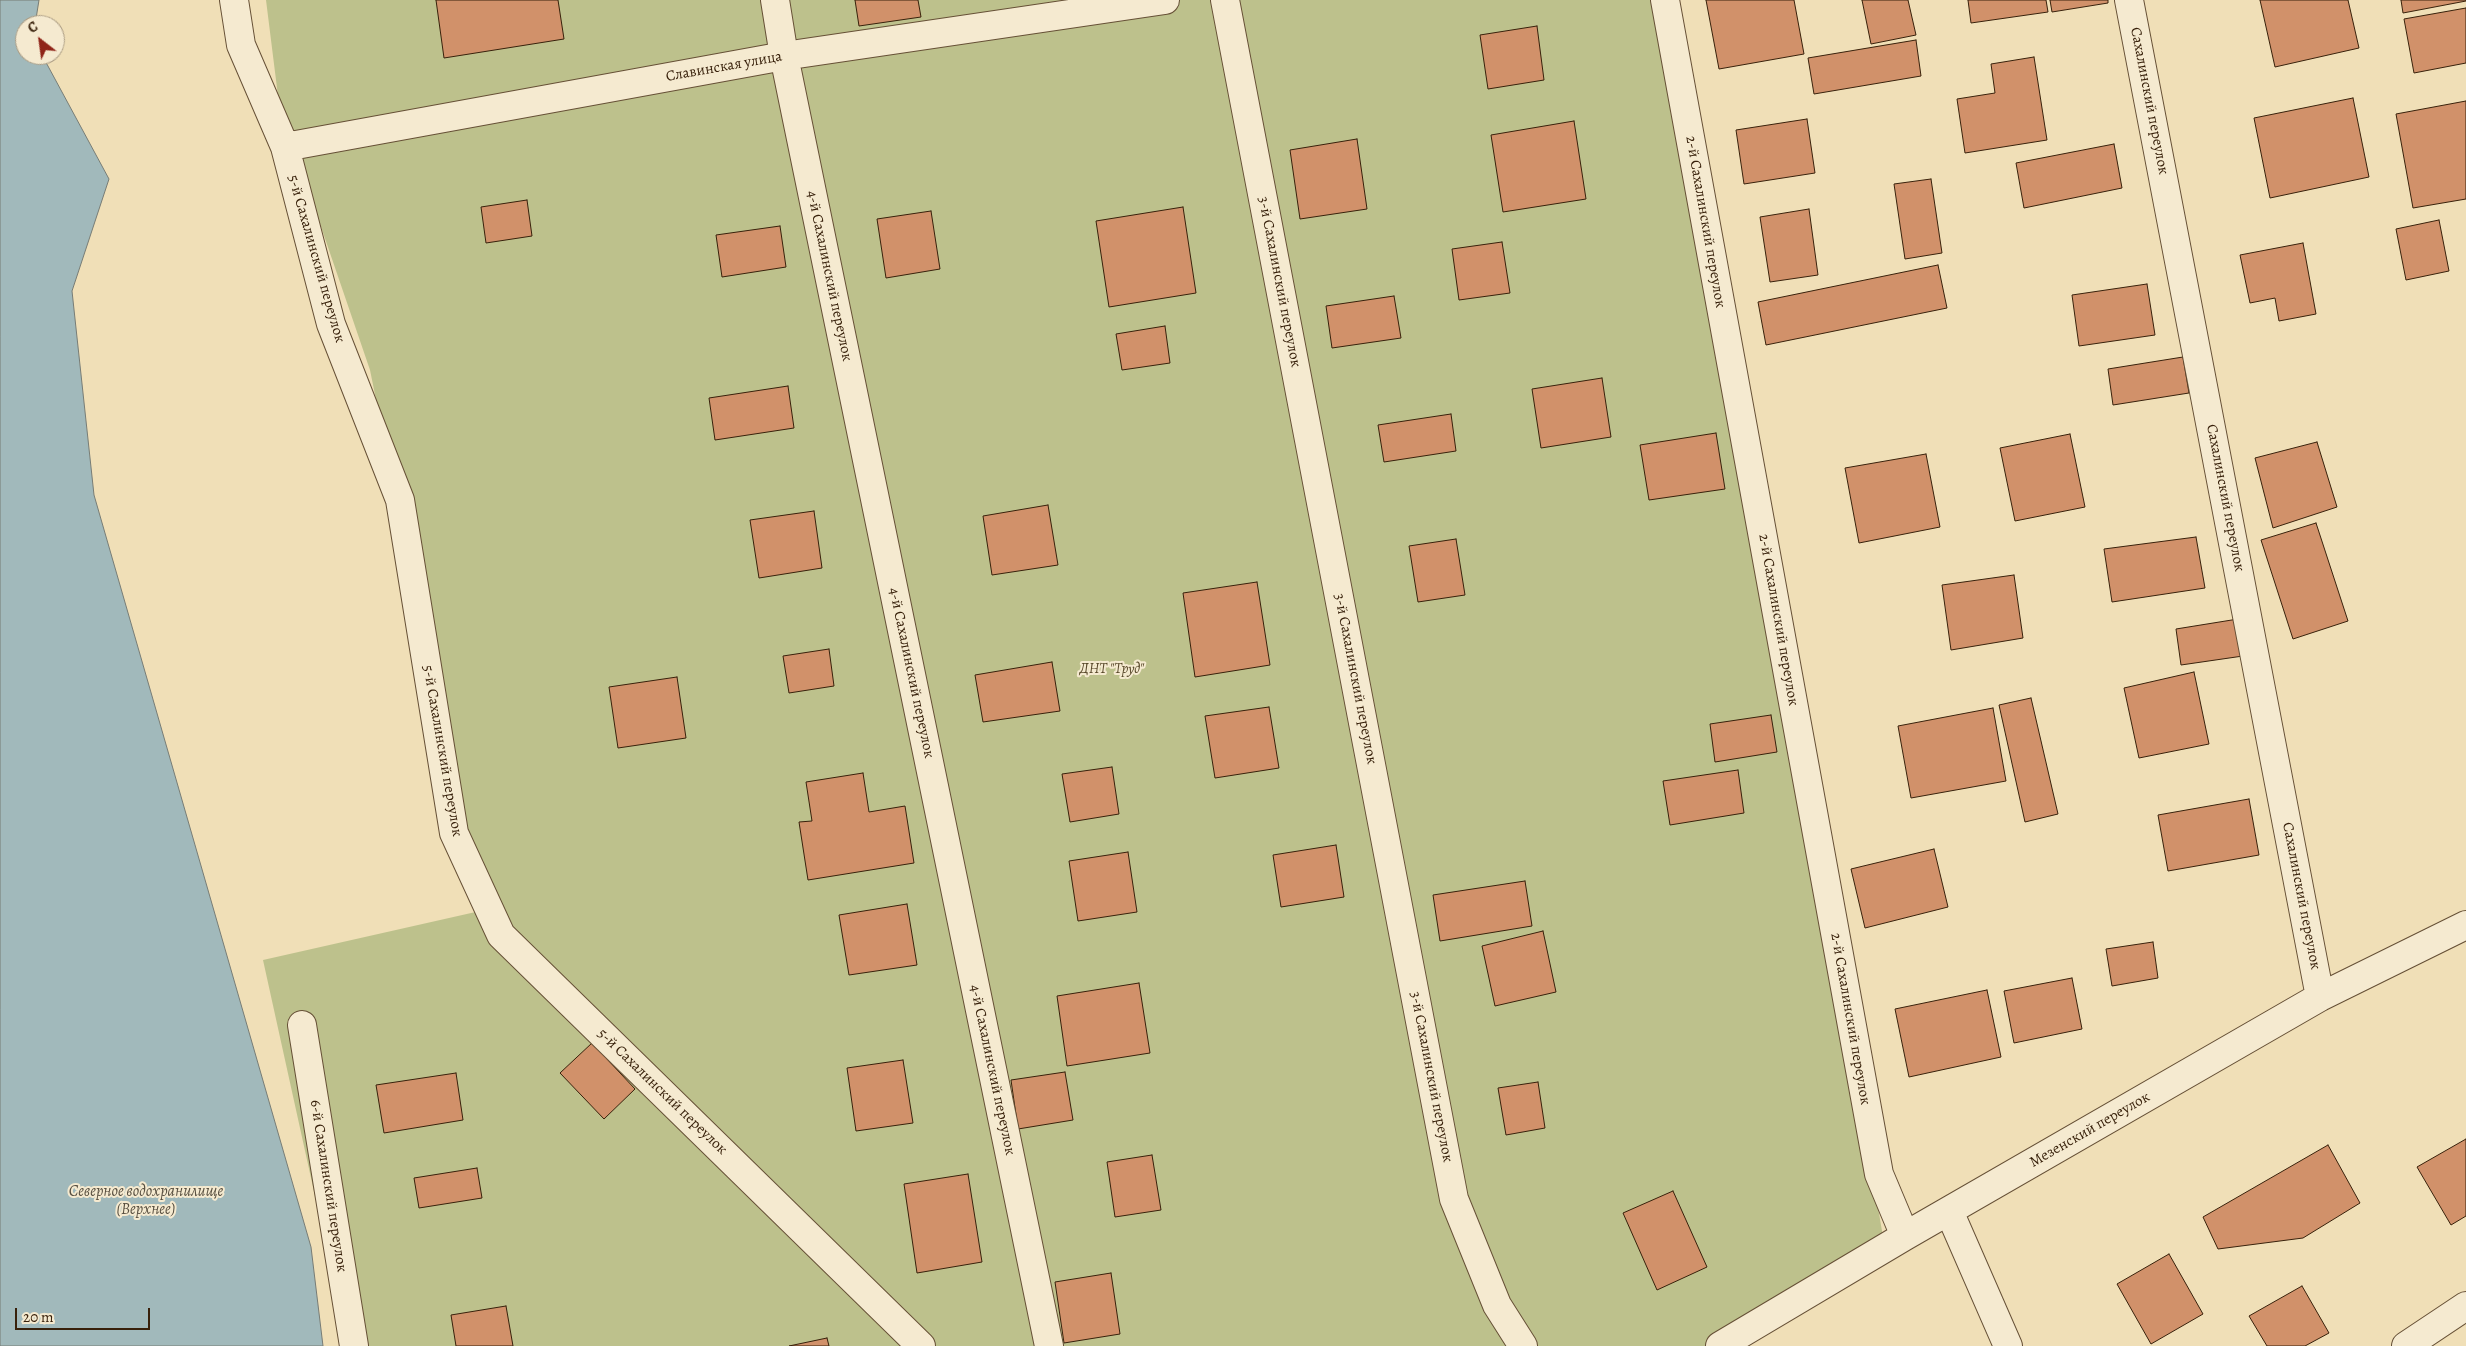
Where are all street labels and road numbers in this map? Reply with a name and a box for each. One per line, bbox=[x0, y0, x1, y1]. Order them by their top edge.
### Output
street label: Сахалинский переулок bbox=[2126, 26, 2172, 176]
street label: Славинская улица bbox=[664, 48, 784, 86]
street label: 2-й Сахалинский переулок bbox=[1681, 135, 1729, 309]
street label: 5-й Сахалинский переулок bbox=[283, 173, 349, 345]
street label: 4-й Сахалинский переулок bbox=[802, 189, 856, 363]
street label: 3-й Сахалинский переулок bbox=[1254, 195, 1304, 369]
street label: Сахалинский переулок bbox=[2202, 423, 2248, 573]
street label: 2-й Сахалинский переулок bbox=[1754, 533, 1802, 707]
street label: 4-й Сахалинский переулок bbox=[884, 586, 938, 760]
street label: 3-й Сахалинский переулок bbox=[1330, 592, 1380, 766]
street label: 5-й Сахалинский переулок bbox=[418, 664, 466, 838]
street label: Сахалинский переулок bbox=[2278, 821, 2324, 971]
street label: 2-й Сахалинский переулок bbox=[1826, 932, 1874, 1106]
street label: 4-й Сахалинский переулок bbox=[965, 983, 1019, 1157]
street label: 3-й Сахалинский переулок bbox=[1406, 990, 1456, 1164]
street label: 5-й Сахалинский переулок bbox=[593, 1025, 731, 1159]
street label: Мезенский переулок bbox=[2027, 1088, 2153, 1172]
street label: 6-й Сахалинский переулок bbox=[305, 1099, 351, 1273]

